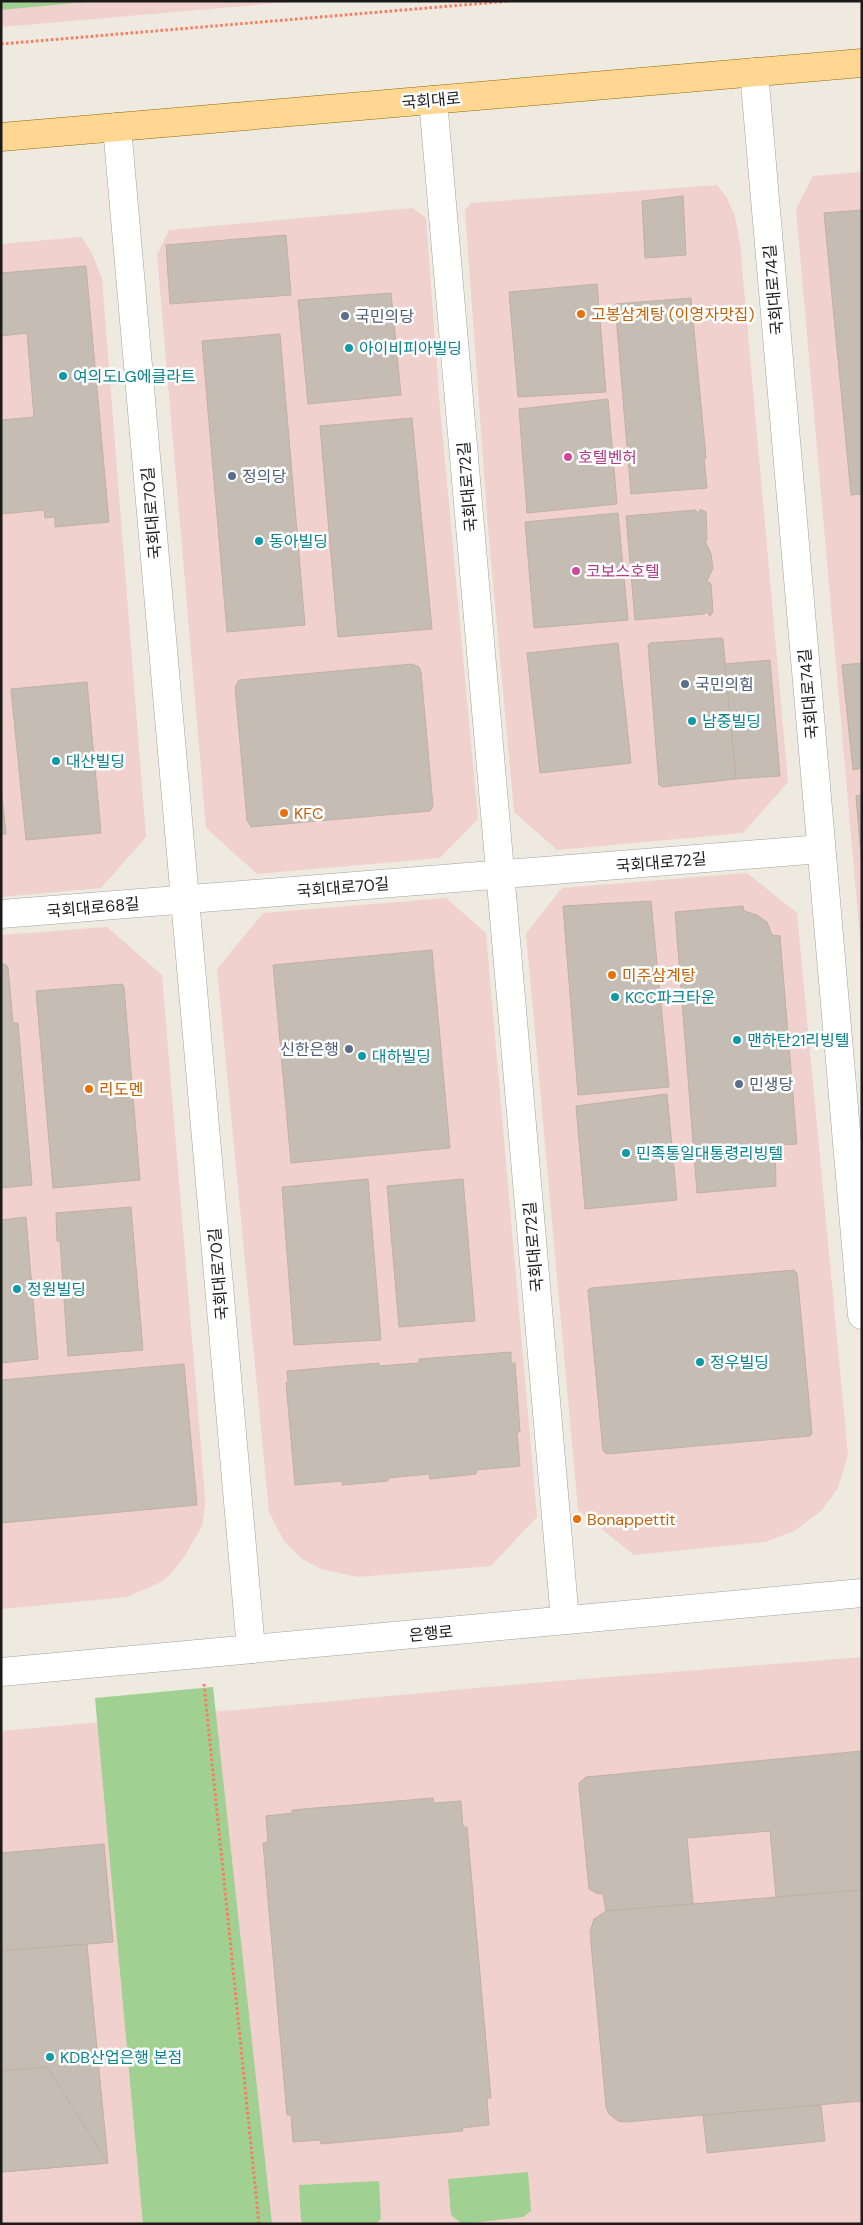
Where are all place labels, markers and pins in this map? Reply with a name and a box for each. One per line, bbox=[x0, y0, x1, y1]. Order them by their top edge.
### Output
place label: 고봉삼계탕 (이영자맛집) bbox=[591, 304, 754, 325]
place label: 국민의당 bbox=[355, 306, 414, 327]
marker: 고봉삼계탕 (이영자맛집) bbox=[575, 308, 587, 320]
marker: 국민의당 bbox=[339, 310, 351, 322]
place label: 아이비피아빌딩 bbox=[359, 338, 462, 359]
marker: 아이비피아빌딩 bbox=[343, 342, 355, 354]
place label: 여의도LG에클라트 bbox=[73, 366, 196, 387]
marker: 여의도LG에클라트 bbox=[57, 370, 69, 382]
place label: 호텔벤허 bbox=[578, 447, 637, 468]
marker: 호텔벤허 bbox=[562, 451, 574, 463]
place label: 정의당 bbox=[242, 466, 286, 487]
marker: 정의당 bbox=[226, 470, 238, 482]
place label: 동아빌딩 bbox=[269, 531, 328, 552]
marker: 동아빌딩 bbox=[253, 535, 265, 547]
place label: 코보스호텔 bbox=[586, 561, 660, 582]
marker: 코보스호텔 bbox=[570, 565, 582, 577]
place label: 국민의힘 bbox=[695, 674, 754, 695]
marker: 국민의힘 bbox=[679, 678, 691, 690]
place label: 남중빌딩 bbox=[702, 711, 761, 732]
marker: 남중빌딩 bbox=[686, 715, 698, 727]
place label: 대산빌딩 bbox=[66, 751, 125, 772]
marker: 대산빌딩 bbox=[50, 755, 62, 767]
place label: KFC bbox=[294, 803, 323, 824]
marker: KFC bbox=[278, 807, 290, 819]
place label: 미주삼계탕 bbox=[622, 965, 696, 986]
marker: 미주삼계탕 bbox=[606, 969, 618, 981]
place label: KCC파크타운 bbox=[625, 987, 716, 1008]
marker: KCC파크타운 bbox=[609, 991, 621, 1003]
place label: 맨하탄21리빙텔 bbox=[747, 1030, 850, 1051]
marker: 맨하탄21리빙텔 bbox=[731, 1034, 743, 1046]
place label: 신한은행 bbox=[280, 1039, 339, 1060]
marker: 신한은행 bbox=[343, 1043, 355, 1055]
place label: 대하빌딩 bbox=[372, 1046, 431, 1067]
marker: 대하빌딩 bbox=[356, 1050, 368, 1062]
place label: 민생당 bbox=[749, 1074, 793, 1095]
marker: 민생당 bbox=[733, 1078, 745, 1090]
place label: 리도멘 bbox=[99, 1079, 143, 1100]
marker: 리도멘 bbox=[83, 1083, 95, 1095]
place label: 민족통일대통령리빙텔 bbox=[636, 1143, 783, 1164]
marker: 민족통일대통령리빙텔 bbox=[620, 1147, 632, 1159]
place label: 정원빌딩 bbox=[27, 1279, 86, 1300]
marker: 정원빌딩 bbox=[11, 1283, 23, 1295]
place label: 정우빌딩 bbox=[710, 1352, 769, 1373]
marker: 정우빌딩 bbox=[694, 1356, 706, 1368]
place label: Bonappettit bbox=[587, 1509, 676, 1530]
marker: Bonappettit bbox=[571, 1513, 583, 1525]
place label: KDB산업은행 본점 bbox=[60, 2047, 183, 2068]
marker: KDB산업은행 본점 bbox=[44, 2051, 56, 2063]

